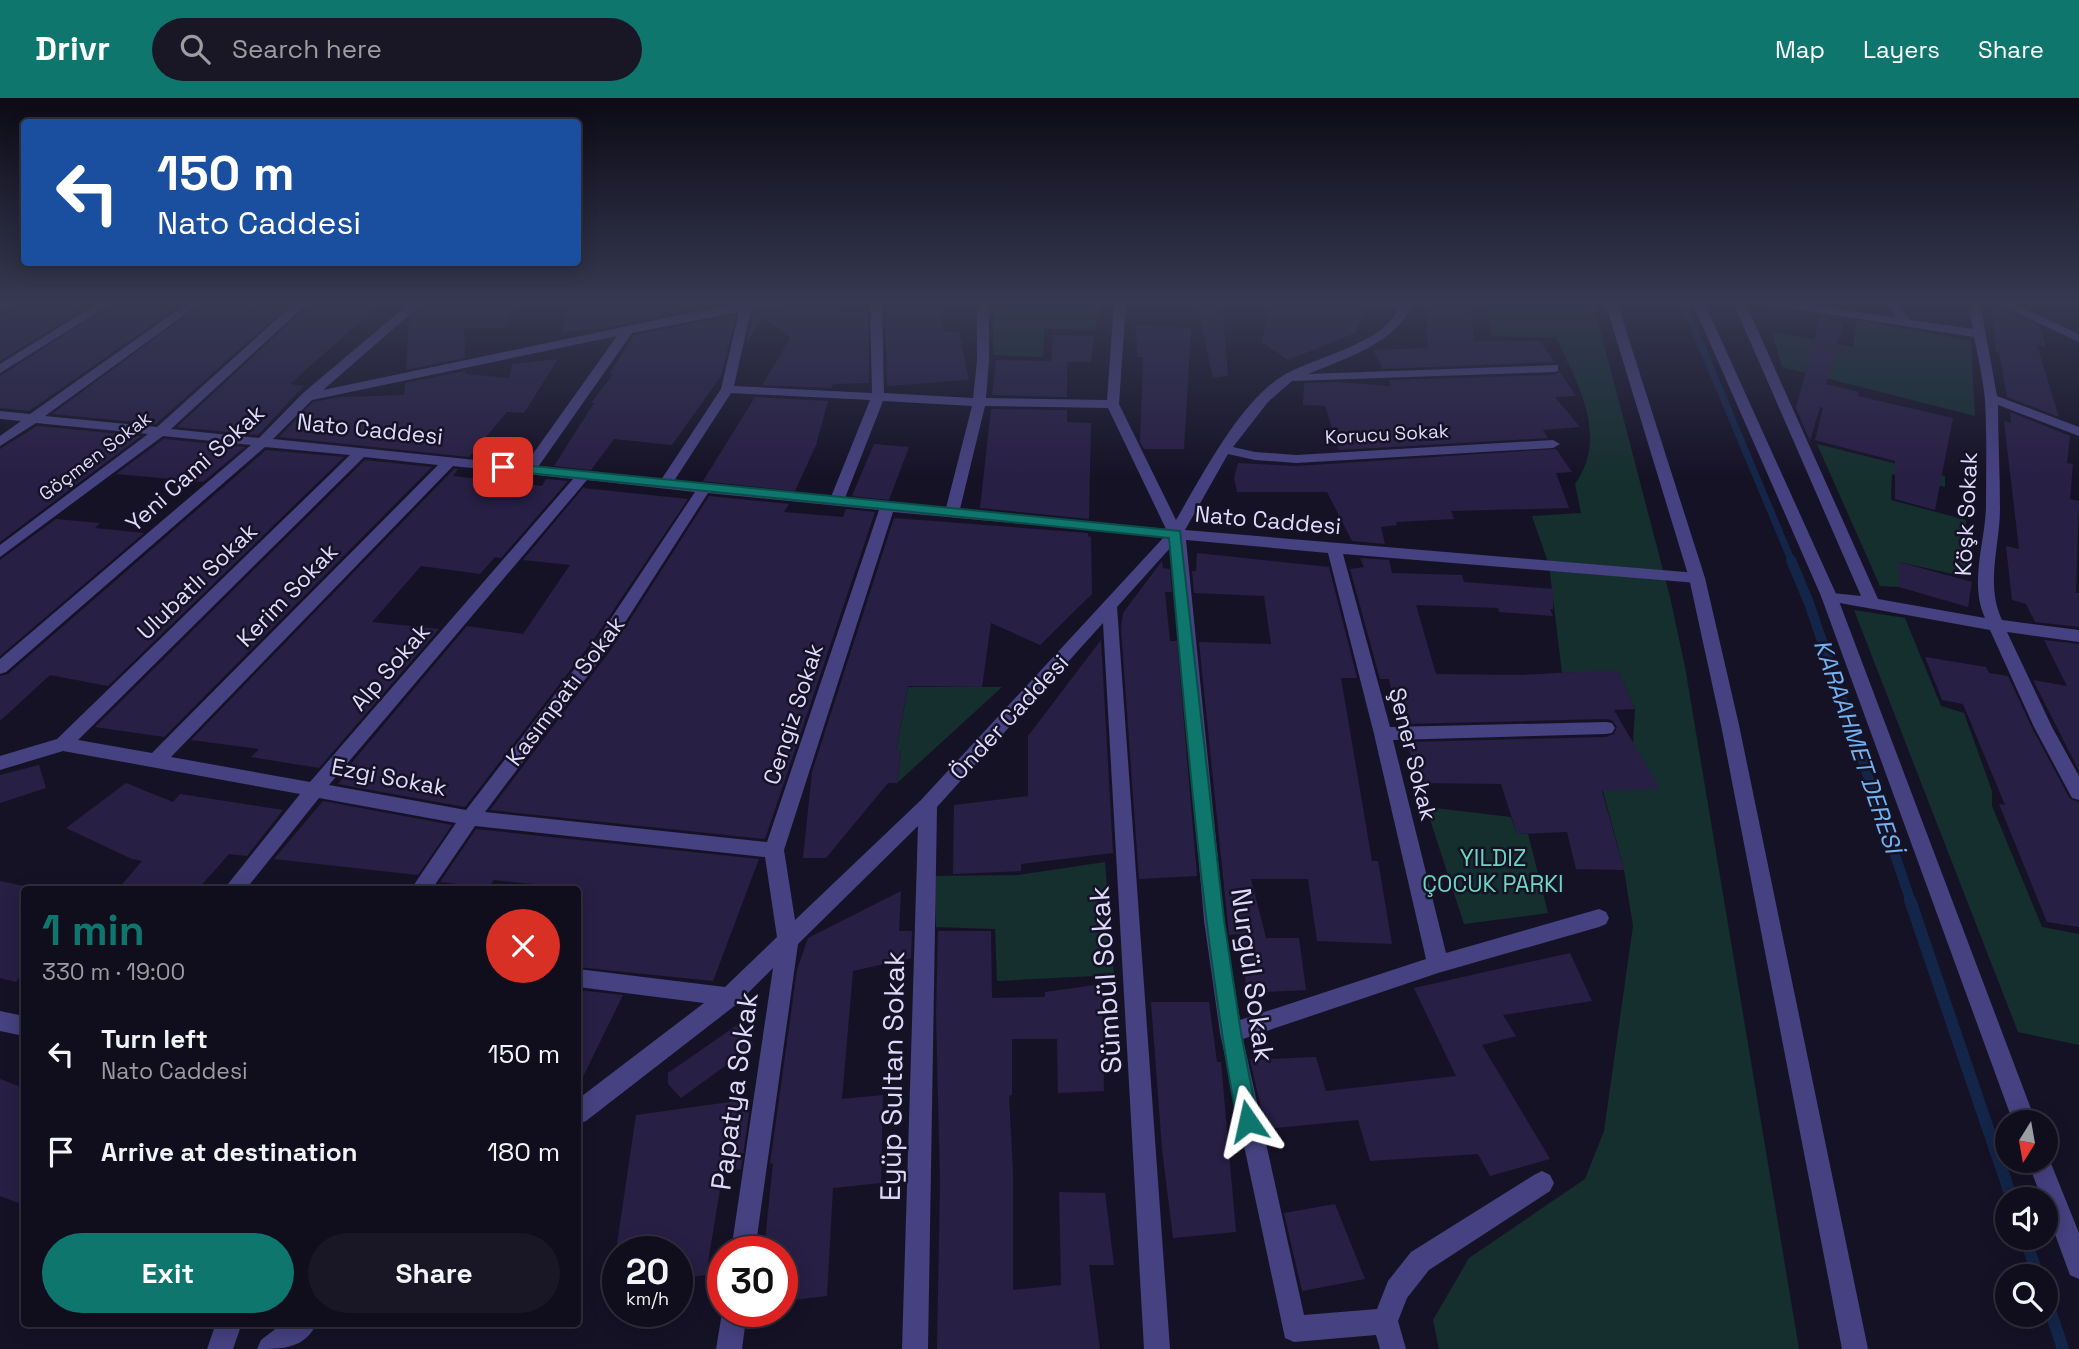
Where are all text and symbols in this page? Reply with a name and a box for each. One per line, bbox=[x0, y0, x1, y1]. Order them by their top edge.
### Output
search box bbox=[152, 18, 642, 81]
text: Drivr bbox=[35, 28, 110, 70]
icon: search bbox=[176, 30, 214, 68]
text: Search here bbox=[232, 32, 382, 66]
text: Map bbox=[1775, 34, 1825, 65]
text: Layers bbox=[1863, 34, 1940, 65]
text: Share bbox=[1978, 34, 2044, 65]
text: 150 m bbox=[157, 142, 295, 204]
icon: left bbox=[42, 147, 133, 238]
text: Nato Caddesi bbox=[157, 203, 361, 243]
street label: Yeni Cami Sokak bbox=[119, 398, 271, 538]
street label: Göçmen Sokak bbox=[34, 406, 156, 506]
street label: Nato Caddesi bbox=[295, 406, 445, 452]
street label: Korucu Sokak bbox=[1324, 418, 1450, 450]
pin bbox=[473, 437, 533, 497]
icon: arrive bbox=[484, 448, 522, 486]
street label: Köşk Sokak bbox=[1948, 451, 1984, 577]
street label: Nato Caddesi bbox=[1194, 499, 1342, 541]
street label: Ulubatlı Sokak bbox=[130, 516, 264, 646]
street label: Kerim Sokak bbox=[230, 537, 344, 653]
street label: Kasımpatı Sokak bbox=[499, 610, 631, 772]
street label: Alp Sokak bbox=[344, 617, 436, 717]
water label: KARAAHMET DERESİ bbox=[1807, 635, 1910, 861]
street label: Cengiz Sokak bbox=[756, 640, 830, 788]
street label: Önder Caddesi bbox=[943, 648, 1075, 786]
street label: Şener Sokak bbox=[1382, 684, 1444, 824]
street label: Ezgi Sokak bbox=[329, 751, 449, 803]
park label: YILDIZ ÇOCUK PARKI bbox=[1422, 843, 1564, 899]
street label: Sümbül Sokak bbox=[1080, 885, 1130, 1075]
street label: Nurgül Sokak bbox=[1223, 886, 1283, 1064]
text: 1 min bbox=[42, 904, 145, 957]
button: close bbox=[486, 909, 560, 983]
street label: Eyüp Sultan Sokak bbox=[872, 951, 912, 1201]
text: 330 m · 19:00 bbox=[42, 957, 185, 987]
street label: Papatya Sokak bbox=[702, 990, 766, 1192]
text: Turn left bbox=[101, 1022, 208, 1056]
icon: left bbox=[42, 1035, 80, 1073]
text: 150 m bbox=[488, 1037, 560, 1071]
text: Nato Caddesi bbox=[101, 1056, 248, 1086]
position arrow bbox=[1211, 1084, 1285, 1158]
north arrow bbox=[1995, 1110, 2058, 1172]
map controls bbox=[1995, 1110, 2058, 1327]
icon: arrive bbox=[42, 1133, 80, 1171]
text: Arrive at destination bbox=[101, 1135, 358, 1169]
text: 180 m bbox=[487, 1135, 560, 1169]
button: sound bbox=[1995, 1187, 2058, 1250]
button: Exit bbox=[42, 1233, 294, 1313]
button: Share bbox=[308, 1233, 560, 1313]
speed limit sign: 30 bbox=[707, 1236, 798, 1327]
text: 20 bbox=[626, 1250, 669, 1294]
button: search bbox=[1995, 1264, 2058, 1327]
text: km/h bbox=[626, 1287, 669, 1310]

